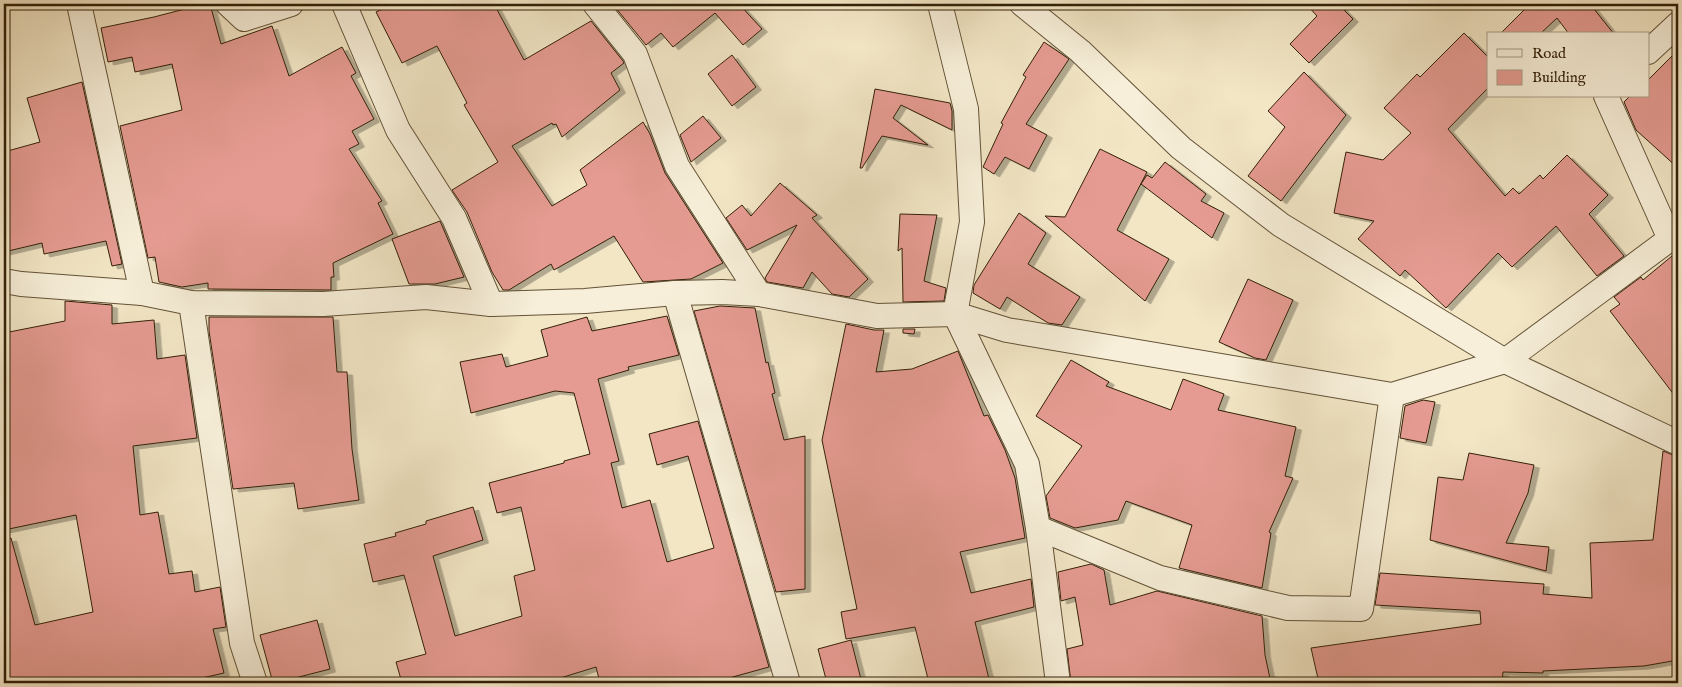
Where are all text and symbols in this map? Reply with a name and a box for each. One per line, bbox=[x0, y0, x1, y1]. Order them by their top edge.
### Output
legend bbox=[1487, 32, 1650, 98]
text: Road bbox=[1532, 44, 1567, 63]
text: Building bbox=[1532, 68, 1587, 87]

